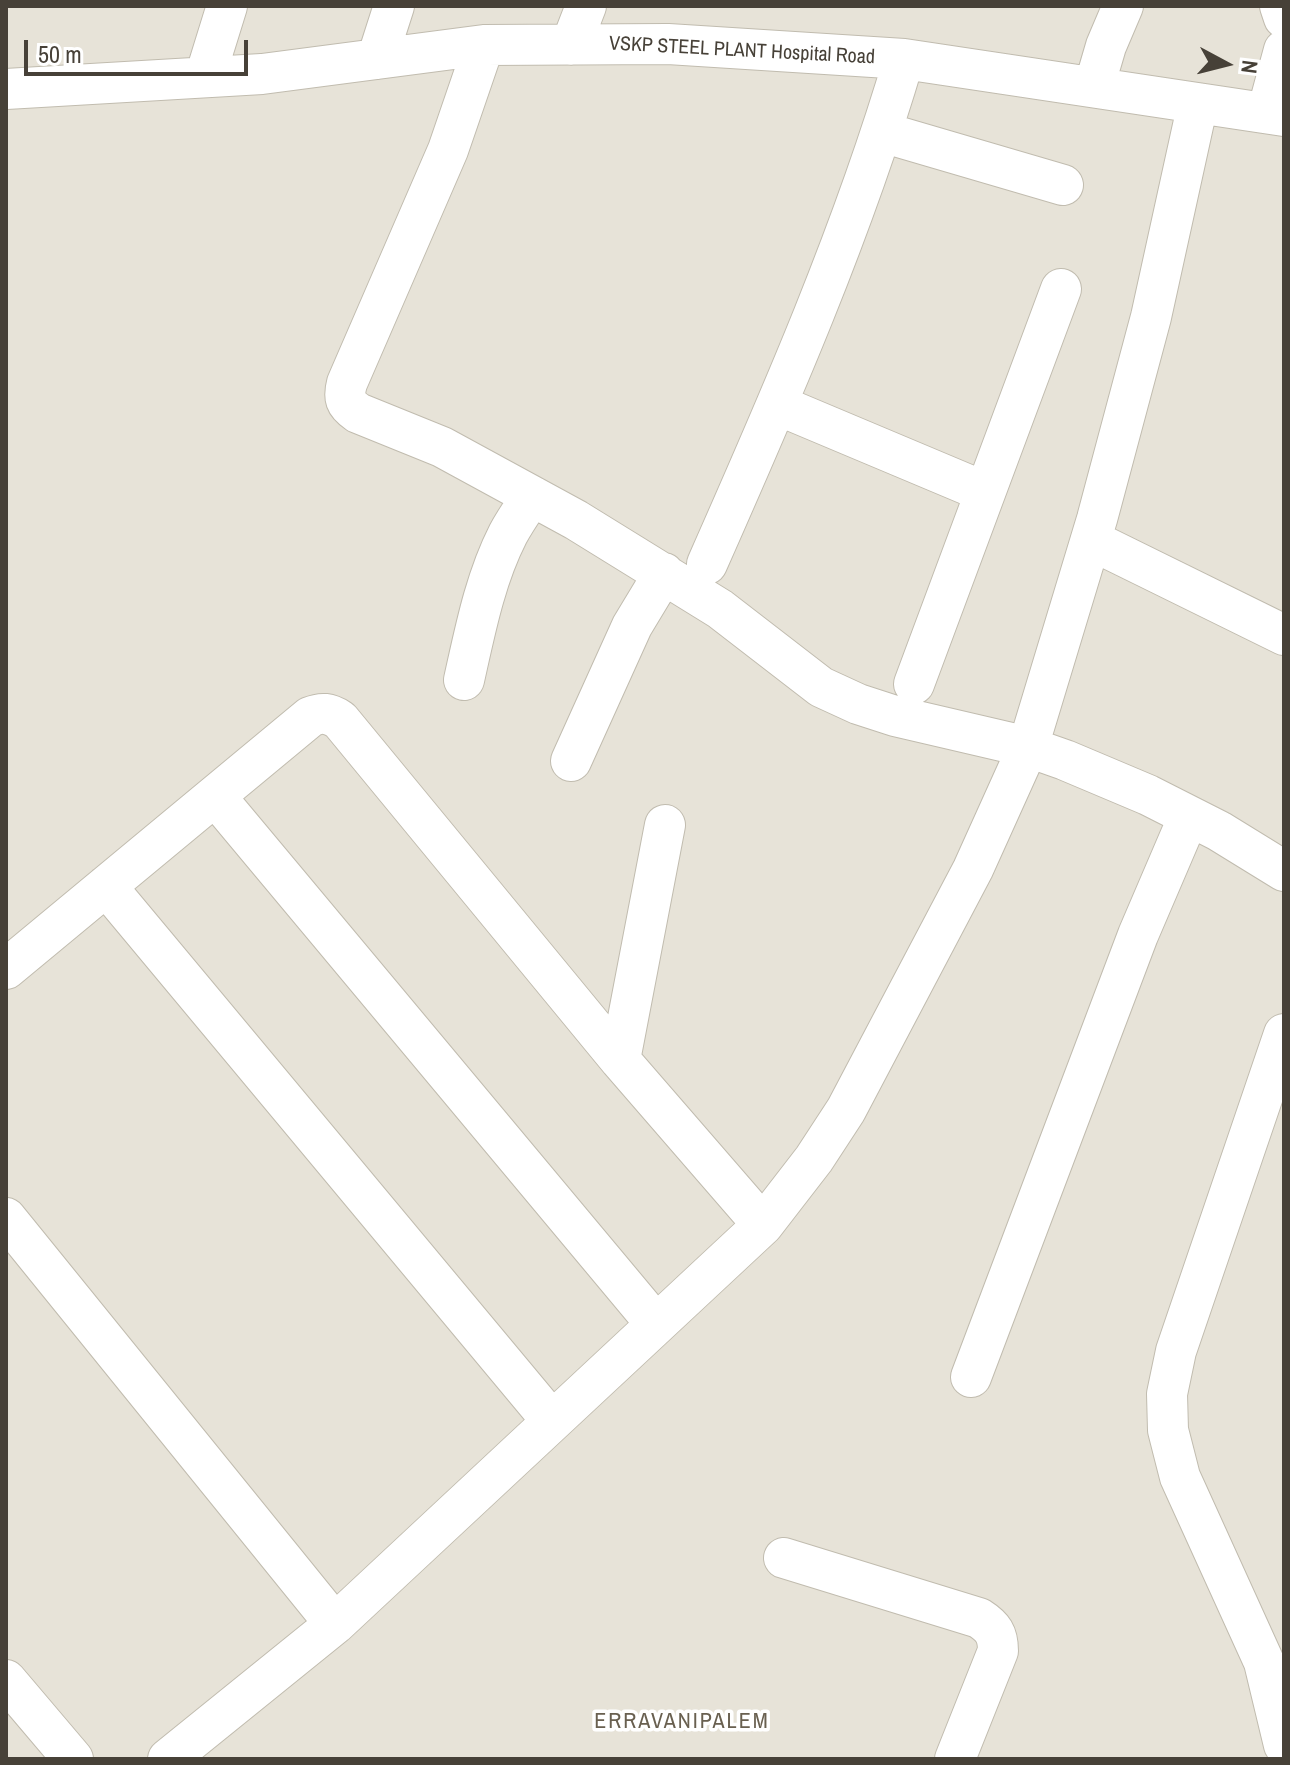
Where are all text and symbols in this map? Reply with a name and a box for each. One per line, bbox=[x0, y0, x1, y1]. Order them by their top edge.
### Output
scale bar bbox=[28, 24, 252, 74]
north arrow bbox=[1186, 24, 1266, 104]
street label: VSKP STEEL PLANT Hospital Road bbox=[608, 32, 876, 70]
text: 50 m bbox=[38, 38, 82, 70]
text: N bbox=[1234, 59, 1266, 75]
district label: ERRAVANIPALEM bbox=[594, 1709, 770, 1735]

